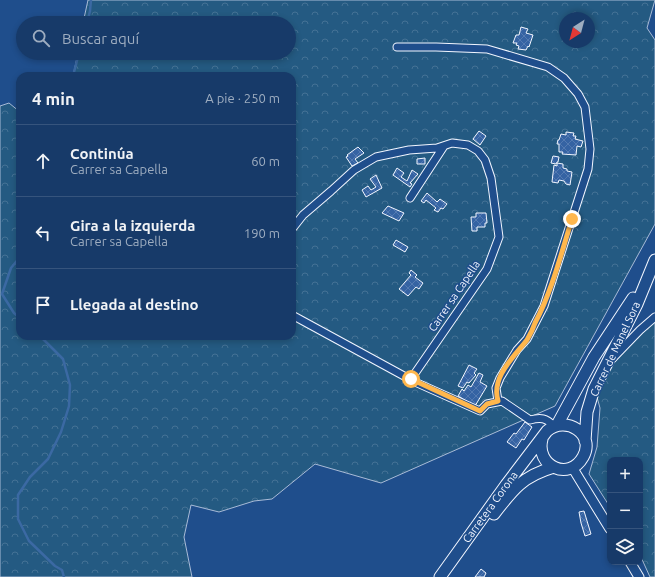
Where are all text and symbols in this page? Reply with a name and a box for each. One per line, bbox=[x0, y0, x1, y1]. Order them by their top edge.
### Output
north arrow bbox=[559, 12, 595, 48]
search box bbox=[16, 16, 296, 60]
icon: search bbox=[30, 27, 52, 49]
text: Buscar aquí bbox=[62, 30, 139, 47]
text: 4 min bbox=[32, 89, 75, 108]
text: A pie · 250 m bbox=[205, 91, 280, 105]
text: Continúa bbox=[70, 145, 134, 162]
icon: ahead bbox=[32, 150, 54, 172]
text: 60 m bbox=[251, 154, 280, 168]
text: Carrer sa Capella bbox=[70, 162, 168, 176]
route end bbox=[563, 210, 581, 228]
text: Gira a la izquierda bbox=[70, 217, 196, 234]
icon: left bbox=[32, 222, 54, 244]
text: 190 m bbox=[244, 226, 280, 240]
text: Carrer sa Capella bbox=[70, 234, 168, 248]
street label: Carrer sa Capella bbox=[426, 258, 482, 334]
icon: arrive bbox=[32, 294, 54, 316]
text: Llegada al destino bbox=[70, 296, 199, 313]
street label: Carrer de Manel Sora bbox=[588, 300, 642, 398]
route start bbox=[402, 370, 420, 388]
map controls bbox=[607, 457, 643, 565]
button: + bbox=[607, 457, 643, 493]
street label: Carretera Corona bbox=[460, 469, 520, 545]
button: − bbox=[607, 493, 643, 529]
button: layers bbox=[607, 529, 643, 565]

